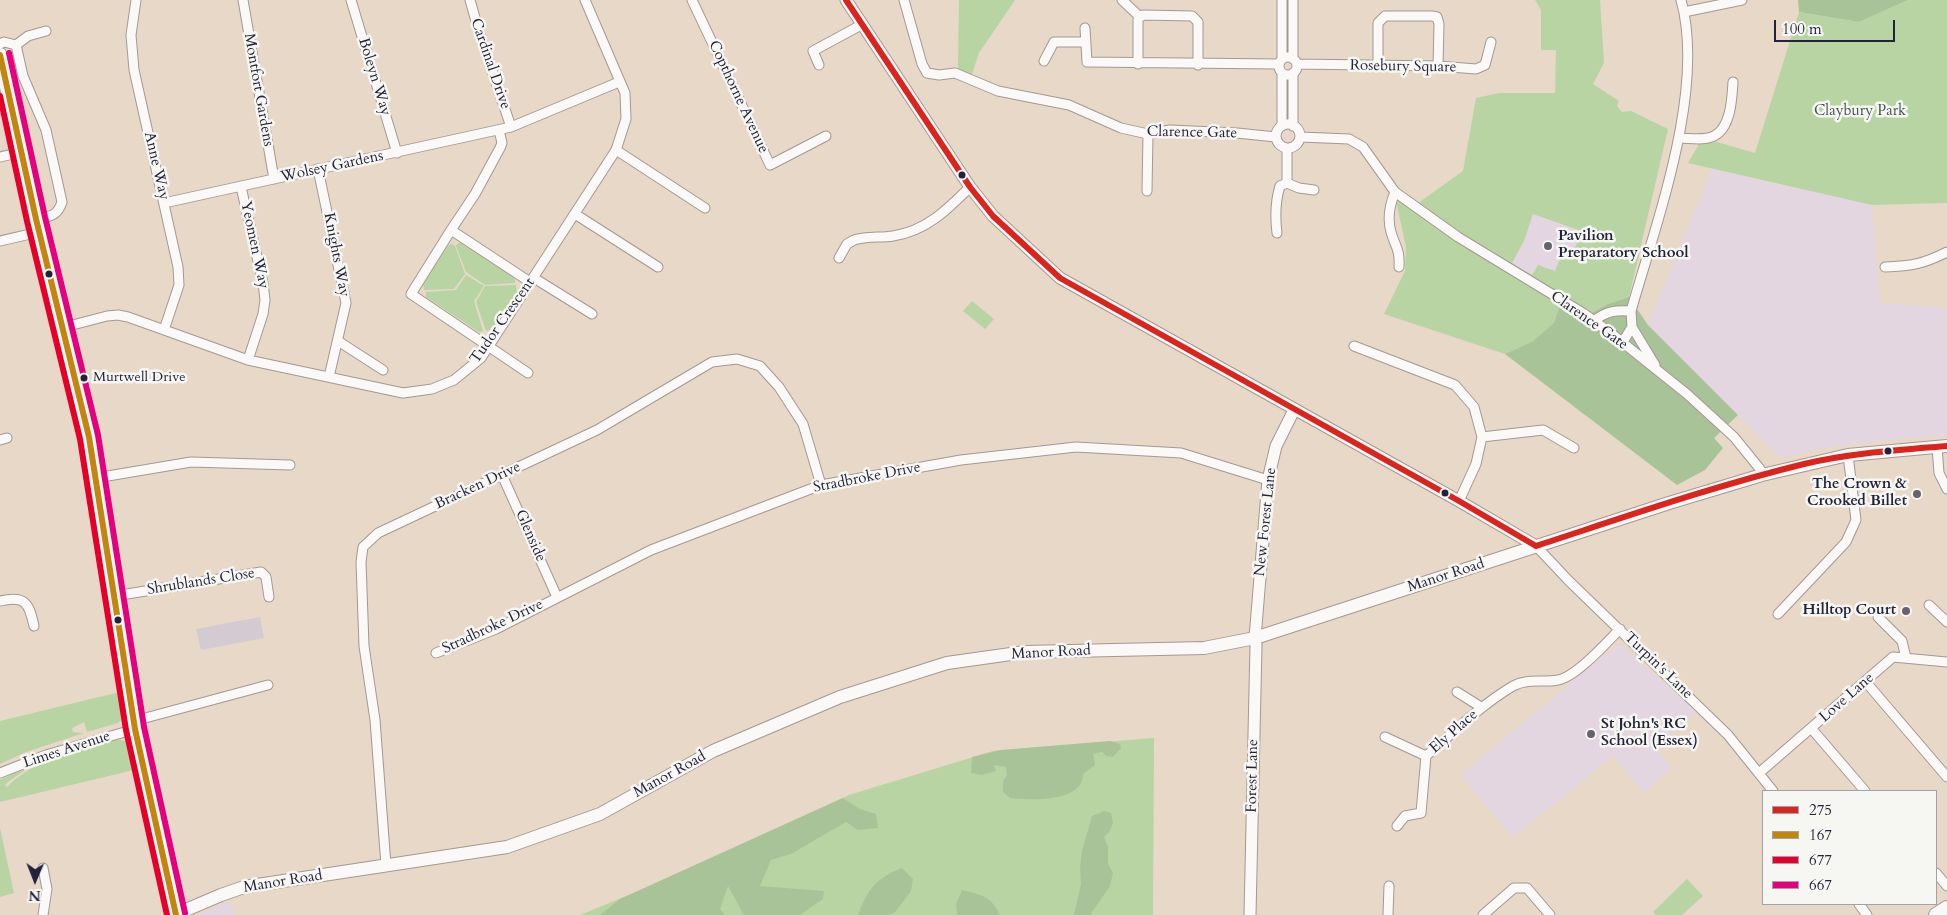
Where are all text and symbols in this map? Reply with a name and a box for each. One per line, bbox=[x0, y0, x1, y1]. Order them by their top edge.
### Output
scale bar bbox=[1777, 10, 1898, 42]
street label: Cardinal Drive bbox=[466, 16, 514, 112]
text: 100 m bbox=[1782, 19, 1822, 39]
street label: Montfort Gardens bbox=[239, 32, 277, 148]
street label: Boleyn Way bbox=[354, 36, 394, 118]
street label: Copthorne Avenue bbox=[704, 38, 772, 156]
street label: Rosebury Square bbox=[1350, 57, 1456, 77]
park label: Claybury Park bbox=[1814, 103, 1906, 121]
street label: Clarence Gate bbox=[1147, 123, 1237, 143]
street label: Anne Way bbox=[139, 130, 173, 202]
street label: Wolsey Gardens bbox=[279, 147, 385, 187]
unlabelled marker bbox=[957, 170, 967, 180]
street label: Yeomen Way bbox=[236, 200, 272, 290]
street label: Knights Way bbox=[319, 211, 353, 299]
place label: Pavilion Preparatory School bbox=[1558, 228, 1689, 263]
marker: Pavilion Preparatory School bbox=[1542, 240, 1554, 252]
unlabelled marker bbox=[44, 269, 54, 279]
street label: Tudor Crescent bbox=[467, 275, 539, 367]
street label: Clarence Gate bbox=[1547, 288, 1631, 354]
place label: Murtwell Drive bbox=[93, 370, 186, 386]
marker: Murtwell Drive bbox=[79, 373, 89, 383]
unlabelled marker bbox=[1883, 446, 1893, 456]
street label: Bracken Drive bbox=[432, 458, 524, 514]
street label: Stradbroke Drive bbox=[812, 459, 922, 497]
street label: New Forest Lane bbox=[1251, 467, 1281, 577]
place label: The Crown & Crooked Billet bbox=[1807, 476, 1907, 511]
unlabelled marker bbox=[1440, 488, 1450, 498]
marker: The Crown & Crooked Billet bbox=[1911, 488, 1923, 500]
street label: Glenside bbox=[511, 507, 549, 565]
street label: Manor Road bbox=[1405, 555, 1487, 597]
street label: Shrublands Close bbox=[146, 565, 256, 599]
street label: Stradbroke Drive bbox=[440, 596, 546, 658]
place label: Hilltop Court bbox=[1803, 602, 1896, 620]
marker: Hilltop Court bbox=[1900, 605, 1912, 617]
unlabelled marker bbox=[113, 615, 123, 625]
street label: Turpin's Lane bbox=[1620, 629, 1696, 703]
street label: Manor Road bbox=[1011, 642, 1091, 664]
street label: Love Lane bbox=[1816, 669, 1878, 727]
street label: Ely Place bbox=[1426, 706, 1482, 758]
place label: St John's RC School (Essex) bbox=[1601, 716, 1698, 751]
street label: Limes Avenue bbox=[21, 727, 113, 773]
marker: St John's RC School (Essex) bbox=[1585, 728, 1597, 740]
street label: Forest Lane bbox=[1243, 739, 1263, 813]
street label: Manor Road bbox=[631, 748, 709, 802]
legend bbox=[1762, 790, 1937, 905]
text: 275 bbox=[1809, 800, 1832, 820]
text: 167 bbox=[1809, 825, 1832, 845]
text: 677 bbox=[1809, 850, 1832, 870]
north arrow bbox=[10, 855, 60, 905]
street label: Manor Road bbox=[242, 867, 324, 897]
text: 667 bbox=[1809, 875, 1832, 895]
text: N bbox=[28, 886, 41, 905]

